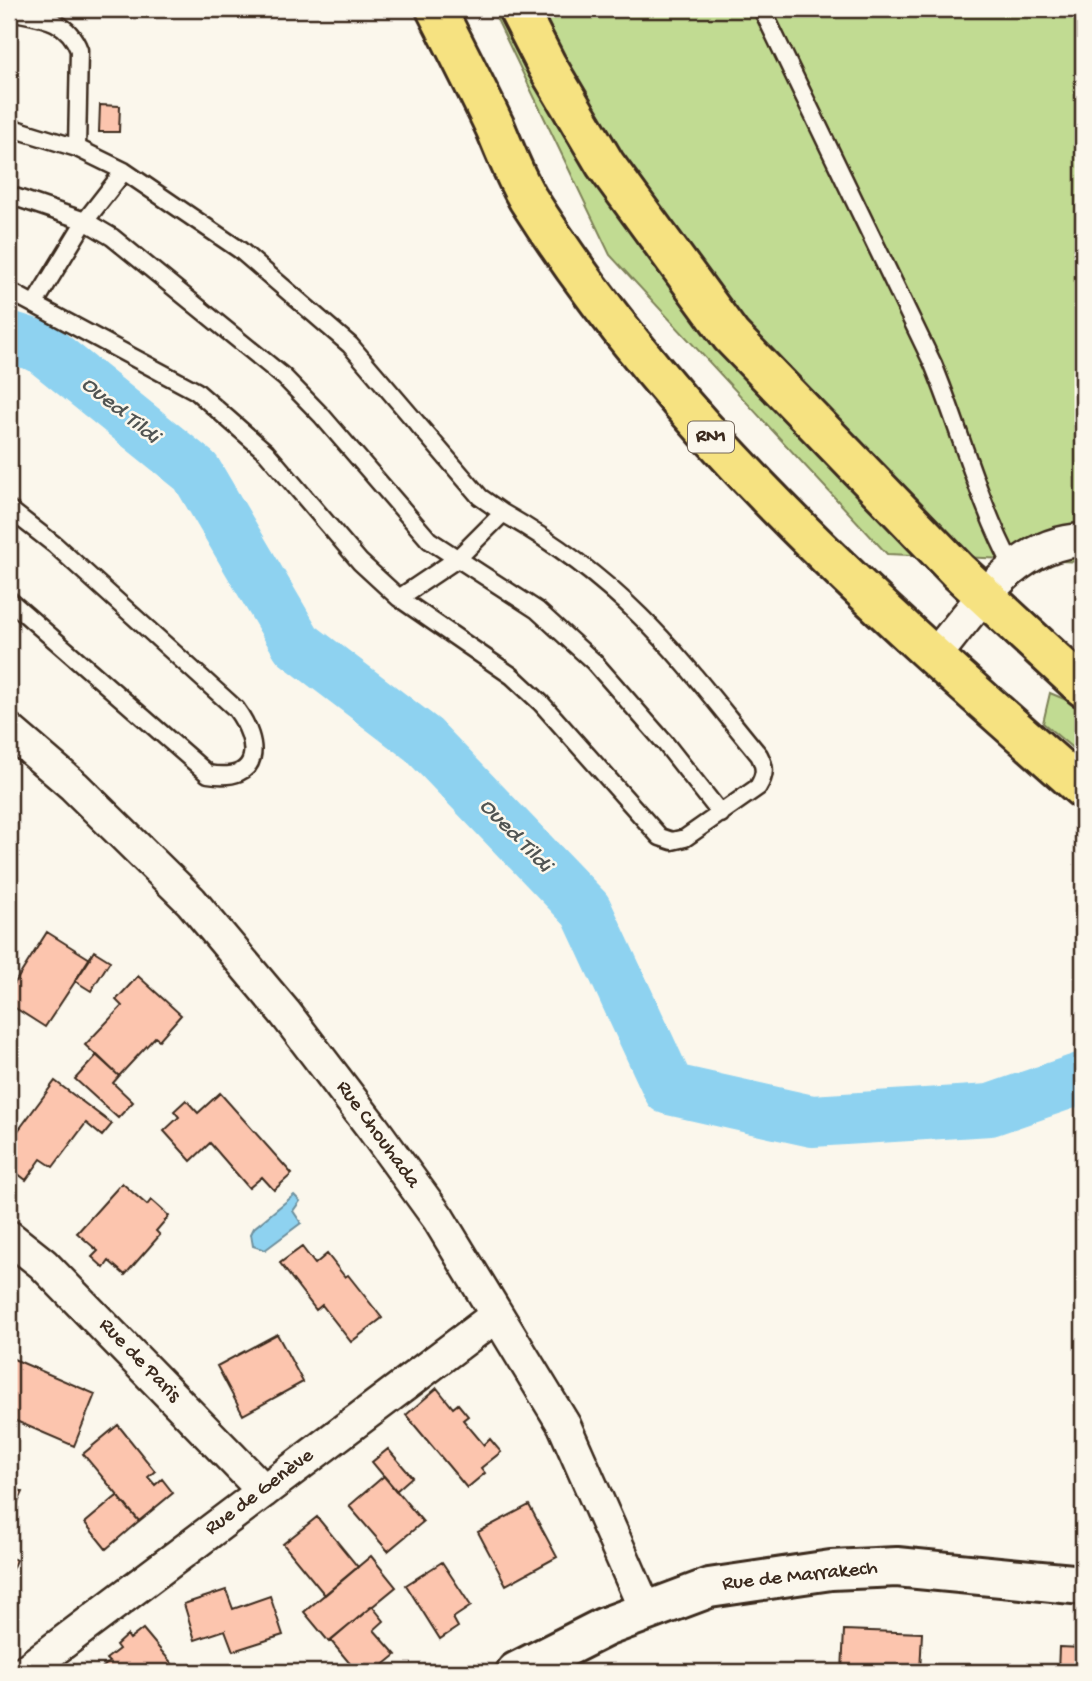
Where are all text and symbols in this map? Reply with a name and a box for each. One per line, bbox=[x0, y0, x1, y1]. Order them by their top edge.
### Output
water label: Oued Tildi bbox=[75, 371, 167, 453]
road number: RN1 bbox=[688, 422, 734, 452]
water label: Oued Tildi bbox=[473, 793, 559, 881]
street label: Rue Chouhada bbox=[330, 1076, 425, 1195]
street label: Rue de Paris bbox=[93, 1314, 186, 1409]
street label: Rue de Genève bbox=[201, 1443, 320, 1542]
street label: Rue de Marrakech bbox=[721, 1556, 879, 1598]

